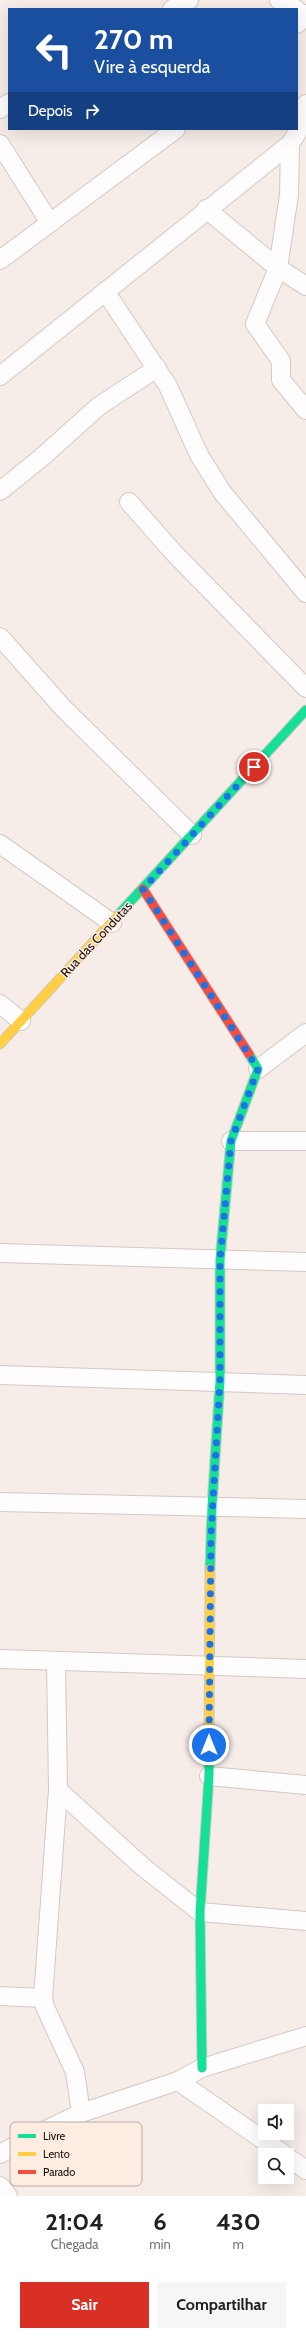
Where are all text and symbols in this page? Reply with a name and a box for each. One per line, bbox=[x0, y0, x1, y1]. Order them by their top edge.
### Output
text: 270 m bbox=[94, 22, 173, 56]
icon: left bbox=[28, 24, 80, 76]
text: Vire à esquerda bbox=[94, 56, 210, 78]
icon: right bbox=[81, 100, 103, 122]
text: Depois bbox=[28, 102, 73, 120]
pin bbox=[237, 750, 271, 784]
icon: arrive bbox=[243, 756, 265, 778]
street label: Rua das Condutas bbox=[57, 897, 136, 980]
position arrow bbox=[188, 1724, 230, 1766]
map controls bbox=[258, 2104, 294, 2184]
button: sound bbox=[258, 2104, 294, 2140]
legend bbox=[10, 2122, 142, 2186]
text: Livre bbox=[43, 2129, 66, 2143]
text: Lento bbox=[43, 2147, 70, 2161]
button: search bbox=[258, 2148, 294, 2184]
text: Parado bbox=[43, 2165, 75, 2179]
text: 21:04 bbox=[45, 2207, 104, 2236]
text: 6 bbox=[153, 2207, 167, 2236]
text: 430 bbox=[216, 2207, 261, 2236]
text: Chegada bbox=[51, 2236, 99, 2252]
text: min bbox=[149, 2236, 171, 2252]
text: m bbox=[233, 2236, 244, 2252]
button: Sair bbox=[20, 2282, 149, 2328]
button: Compartilhar bbox=[157, 2282, 286, 2328]

